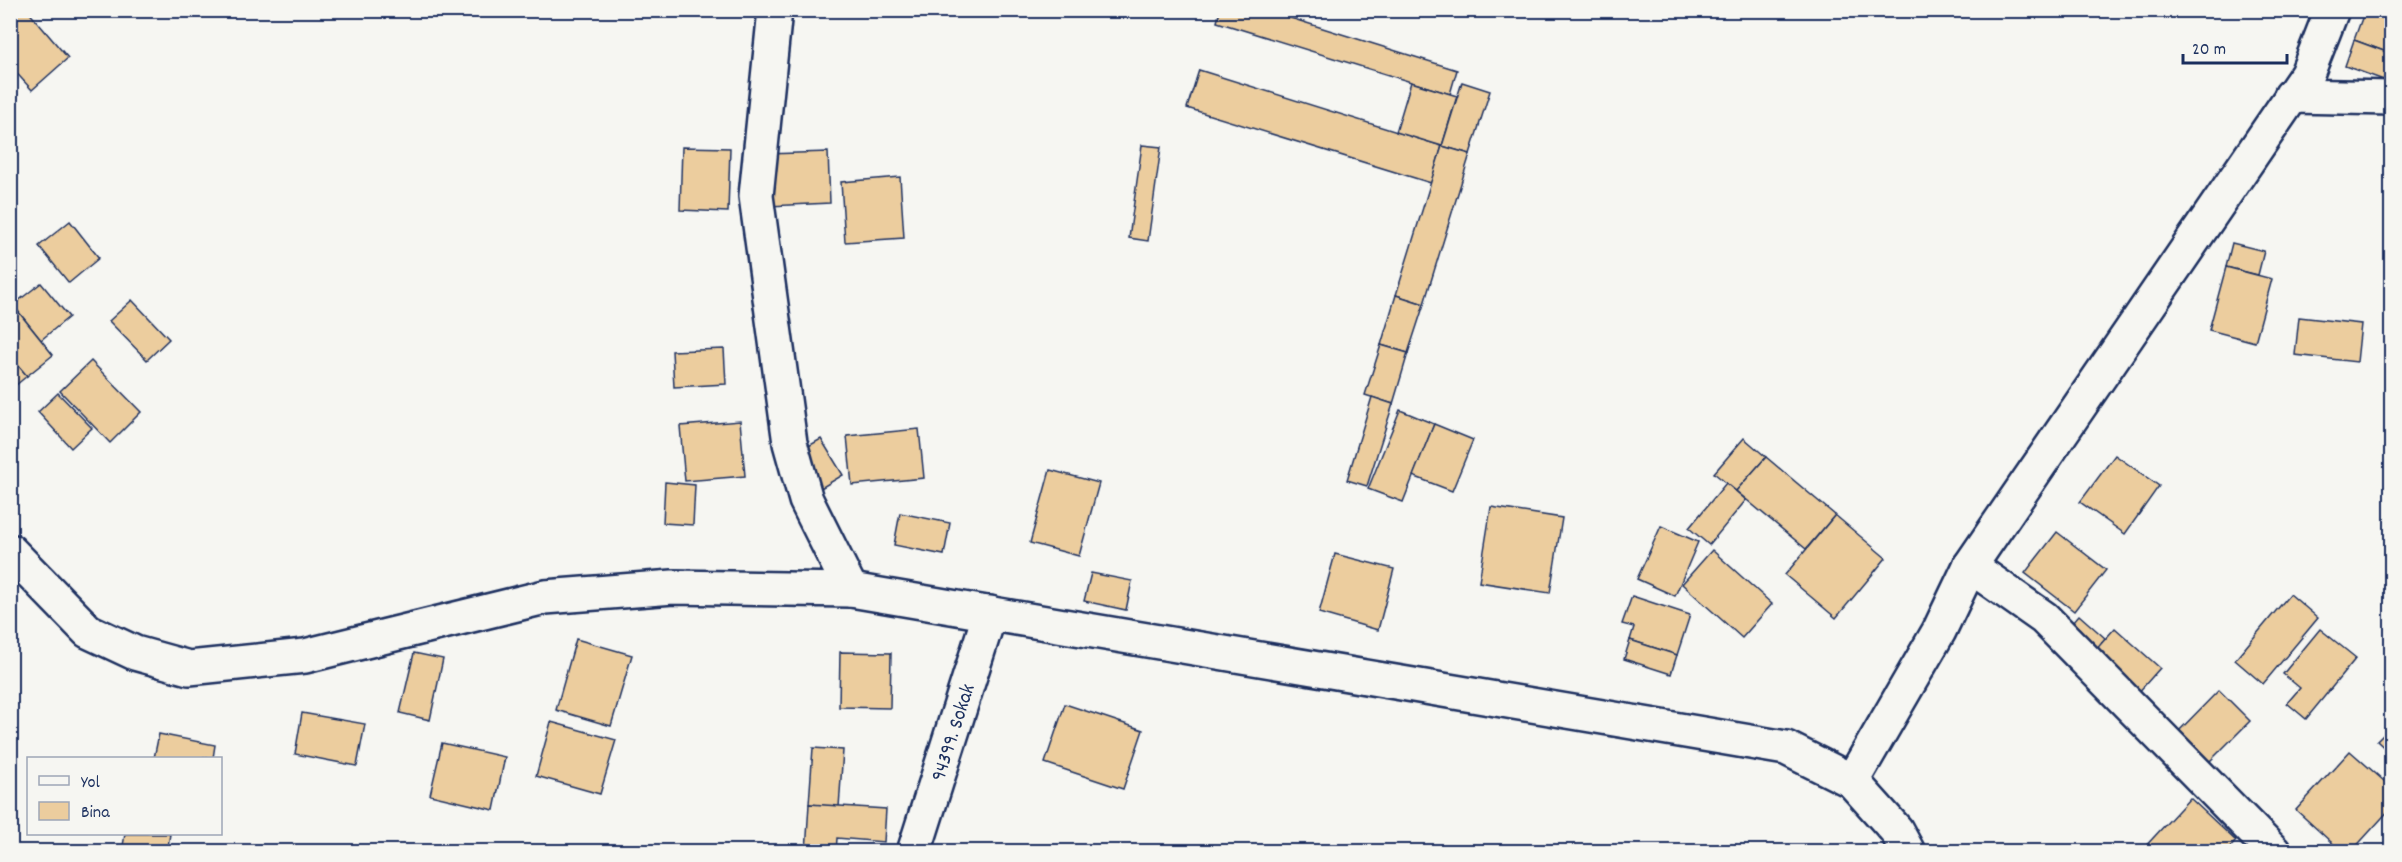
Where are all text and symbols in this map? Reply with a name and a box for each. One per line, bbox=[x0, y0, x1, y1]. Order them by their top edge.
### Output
scale bar bbox=[2183, 27, 2286, 65]
text: 20 m bbox=[2192, 38, 2226, 63]
street label: 94399. Sokak bbox=[925, 680, 985, 786]
legend bbox=[27, 757, 222, 835]
text: Yol bbox=[81, 771, 101, 796]
text: Bina bbox=[81, 801, 110, 826]

